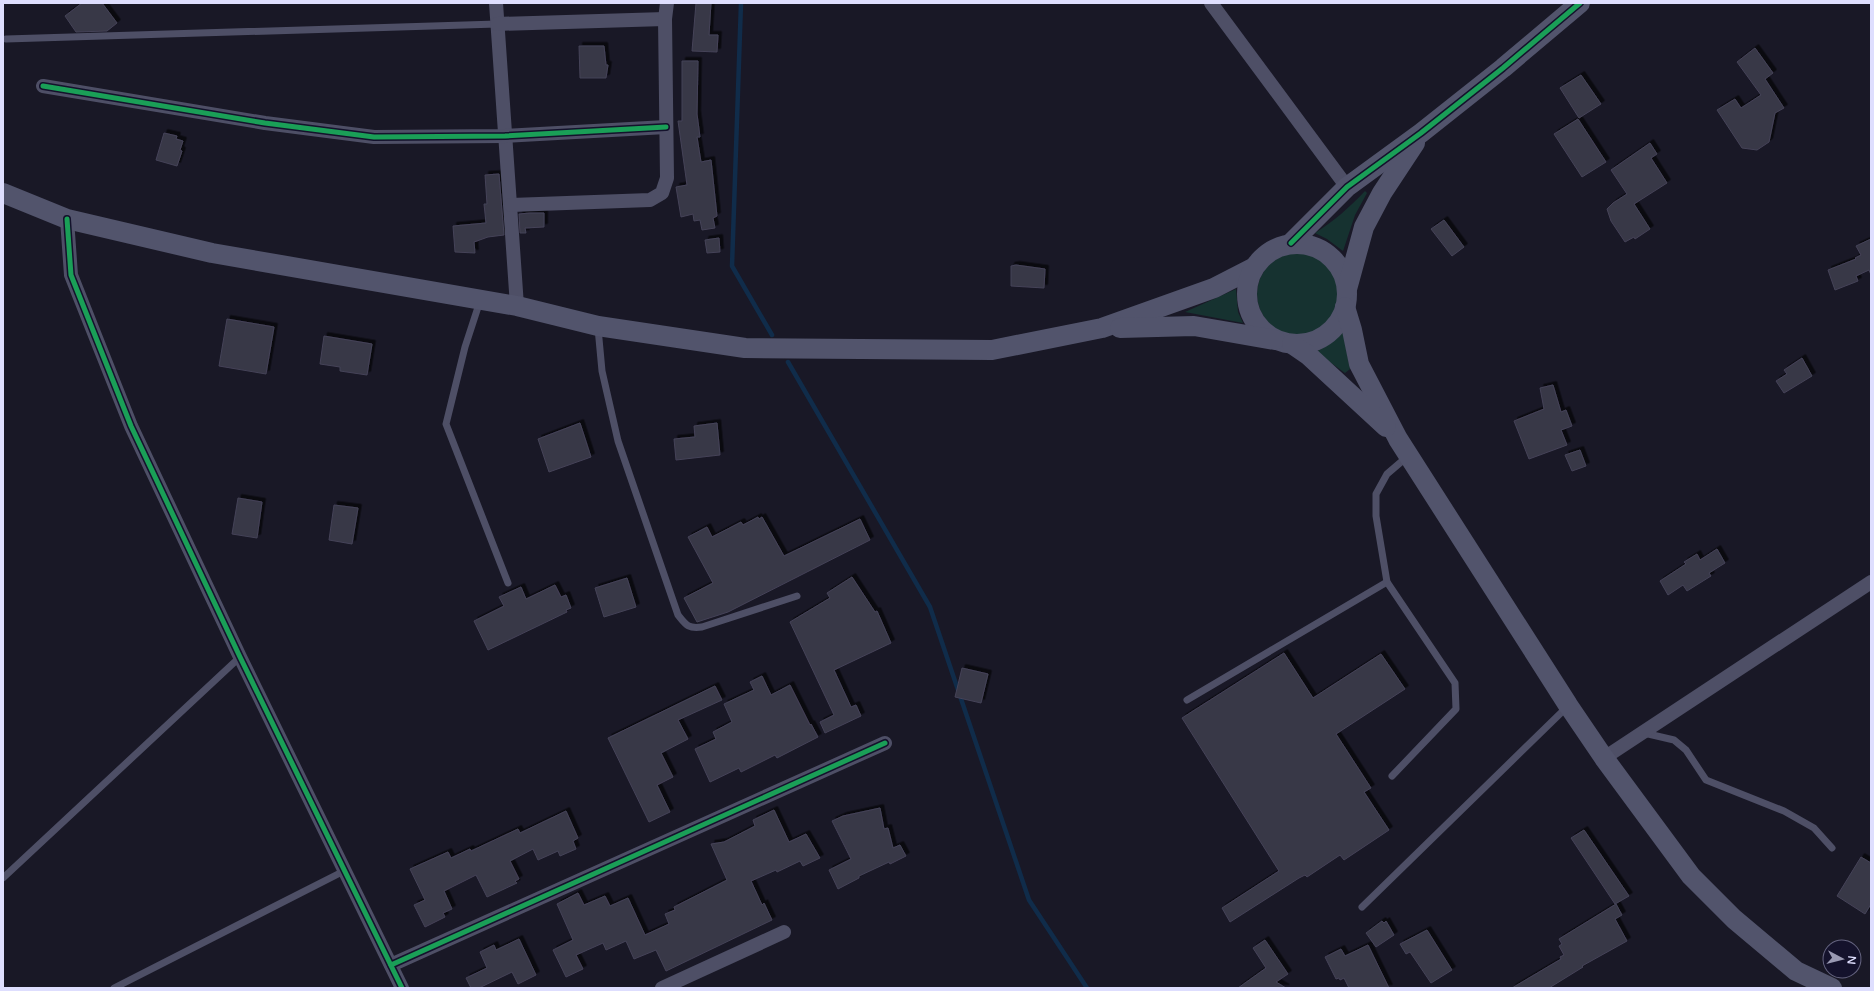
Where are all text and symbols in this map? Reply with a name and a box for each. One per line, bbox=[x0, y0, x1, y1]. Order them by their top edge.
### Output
north arrow bbox=[1822, 939, 1862, 979]
text: N bbox=[1844, 955, 1858, 965]

